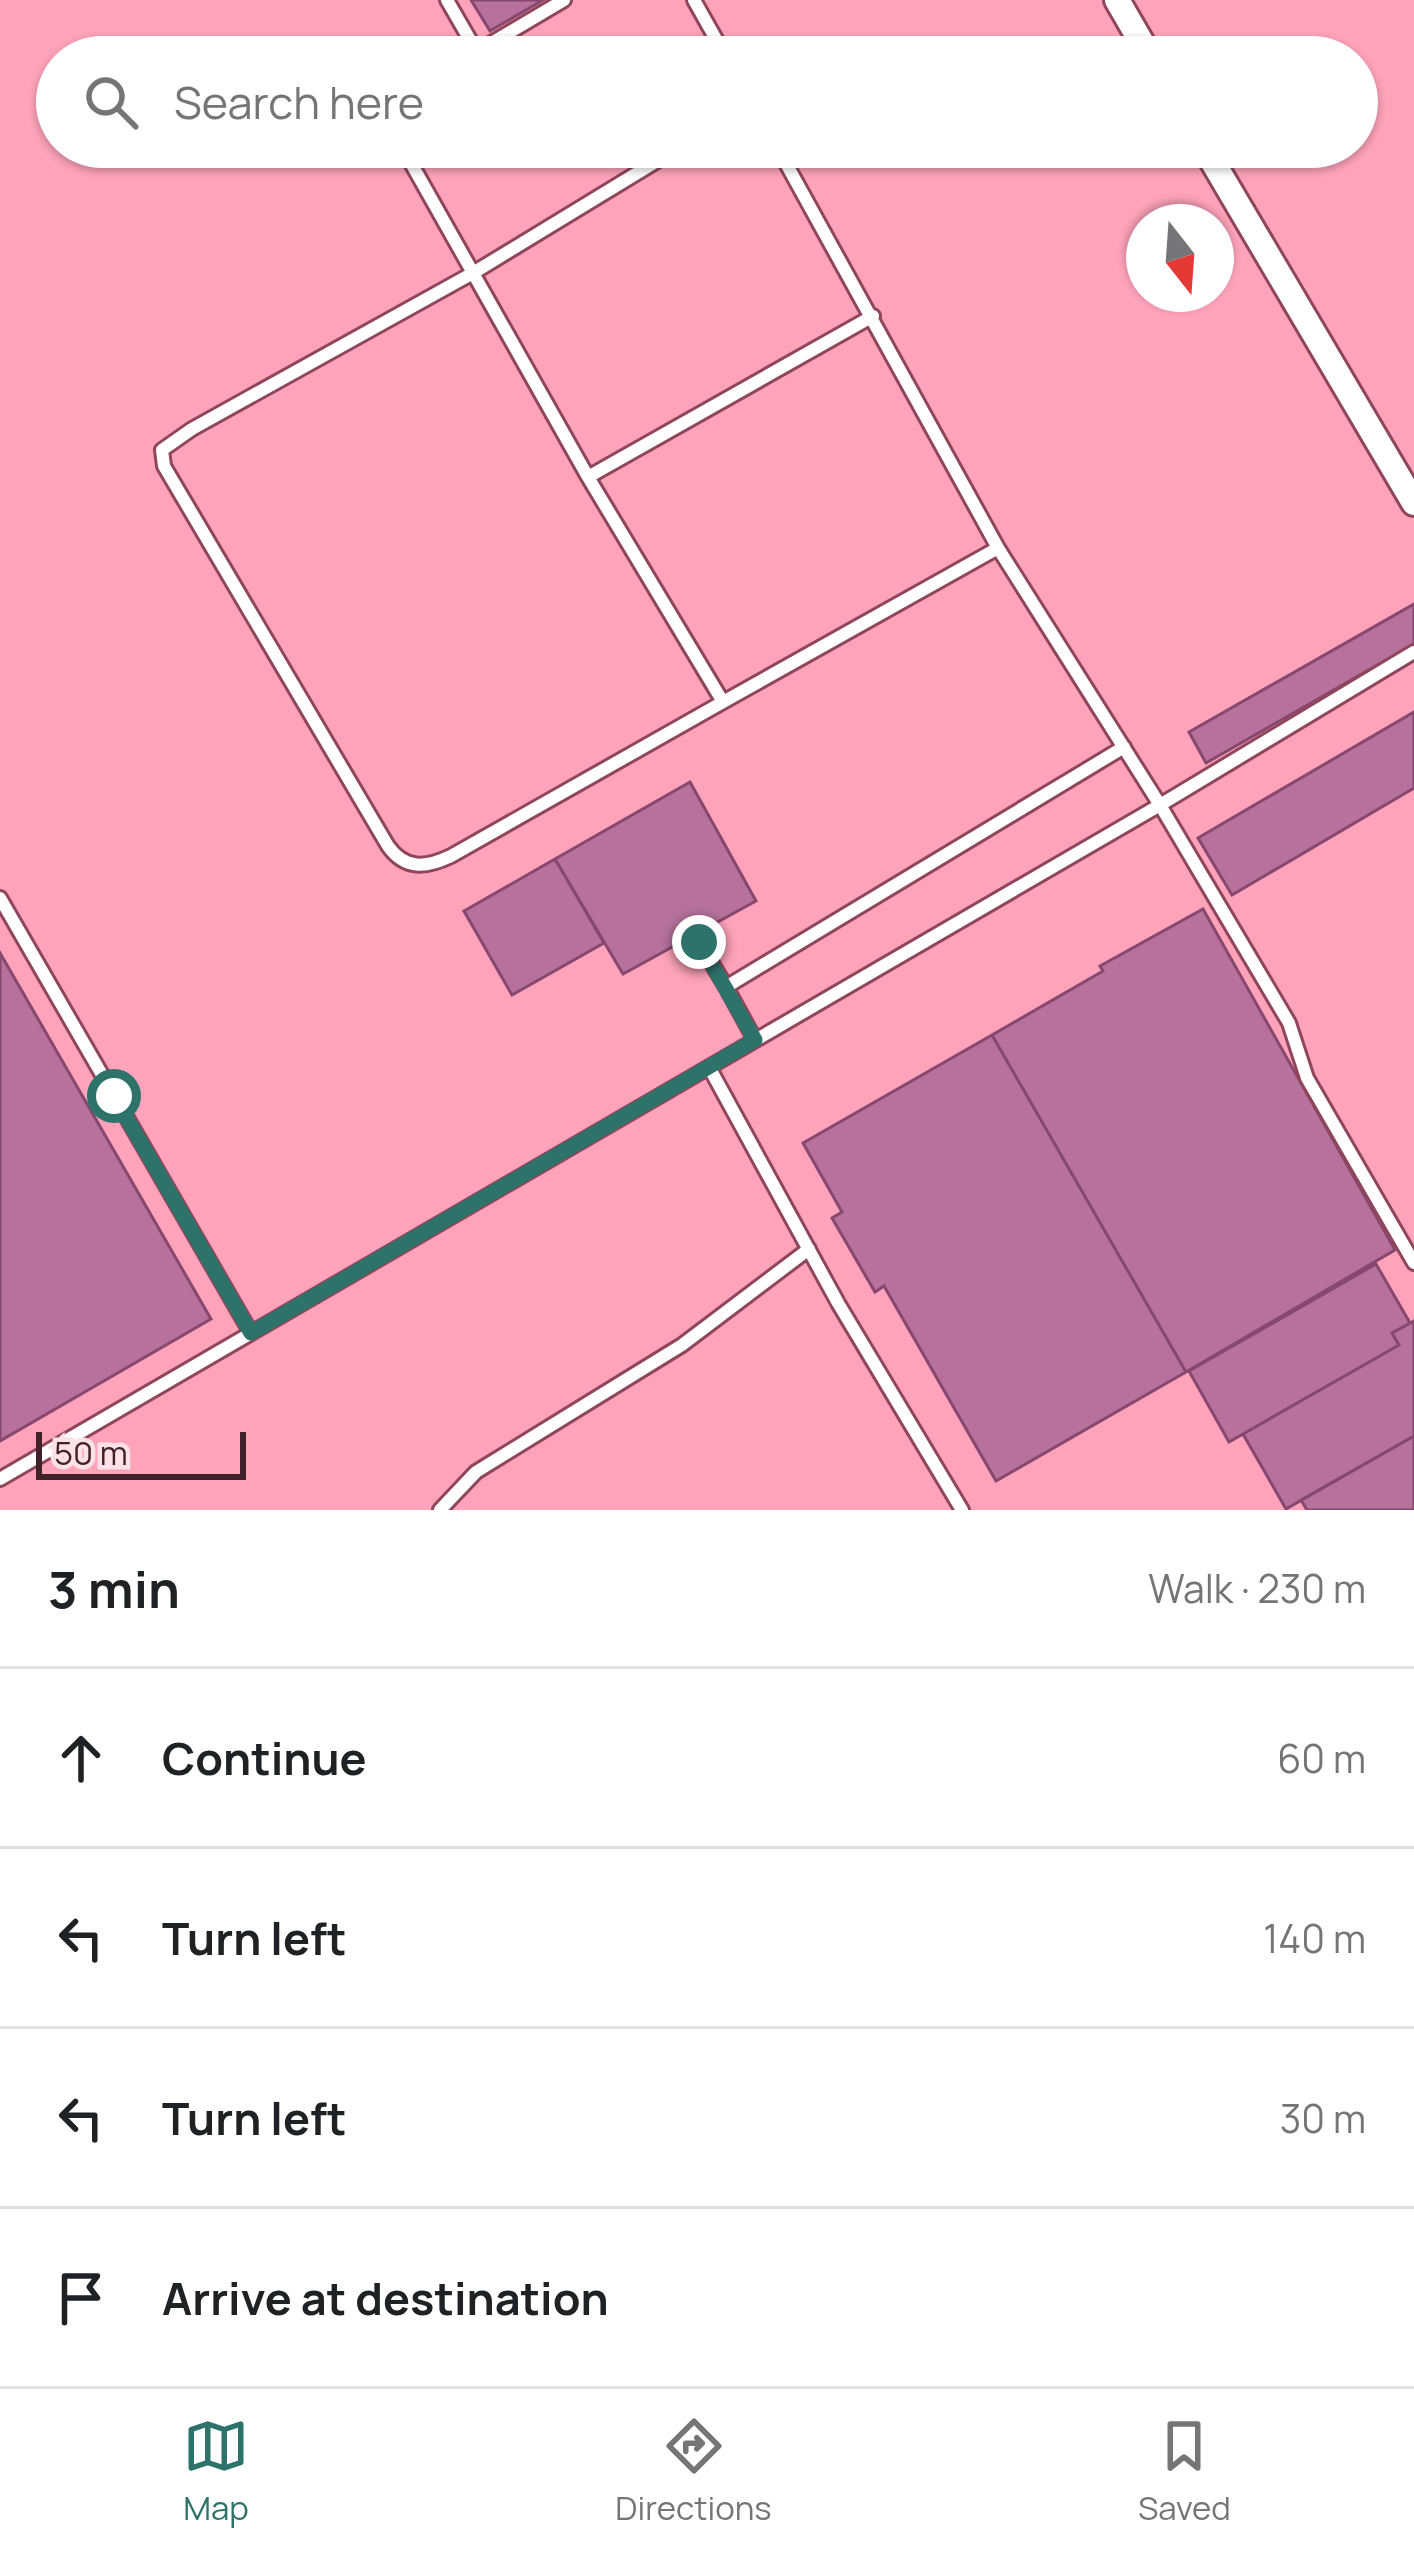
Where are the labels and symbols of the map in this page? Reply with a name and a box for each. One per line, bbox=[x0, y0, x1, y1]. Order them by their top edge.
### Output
north arrow bbox=[1126, 204, 1234, 312]
route end bbox=[672, 915, 726, 969]
route start bbox=[87, 1069, 141, 1123]
scale bar bbox=[36, 1426, 246, 1479]

